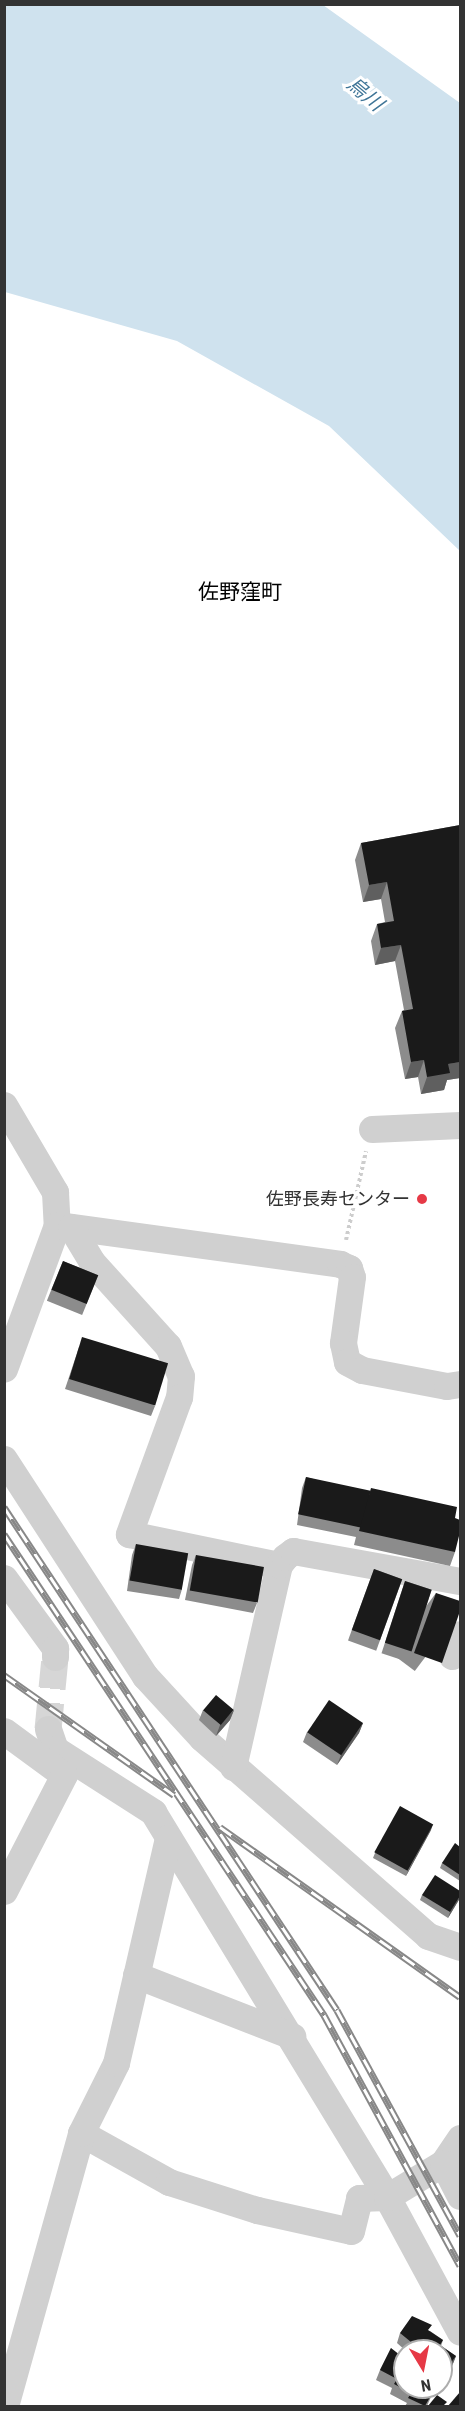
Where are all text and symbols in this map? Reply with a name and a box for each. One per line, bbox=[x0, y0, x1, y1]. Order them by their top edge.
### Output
water label: 烏川 bbox=[342, 72, 388, 116]
district label: 佐野窪町 bbox=[198, 579, 282, 605]
place label: 佐野長寿センター bbox=[266, 1188, 410, 1210]
marker: 佐野長寿センター bbox=[415, 1192, 429, 1206]
north arrow bbox=[393, 2339, 453, 2399]
text: N bbox=[419, 2375, 432, 2395]

